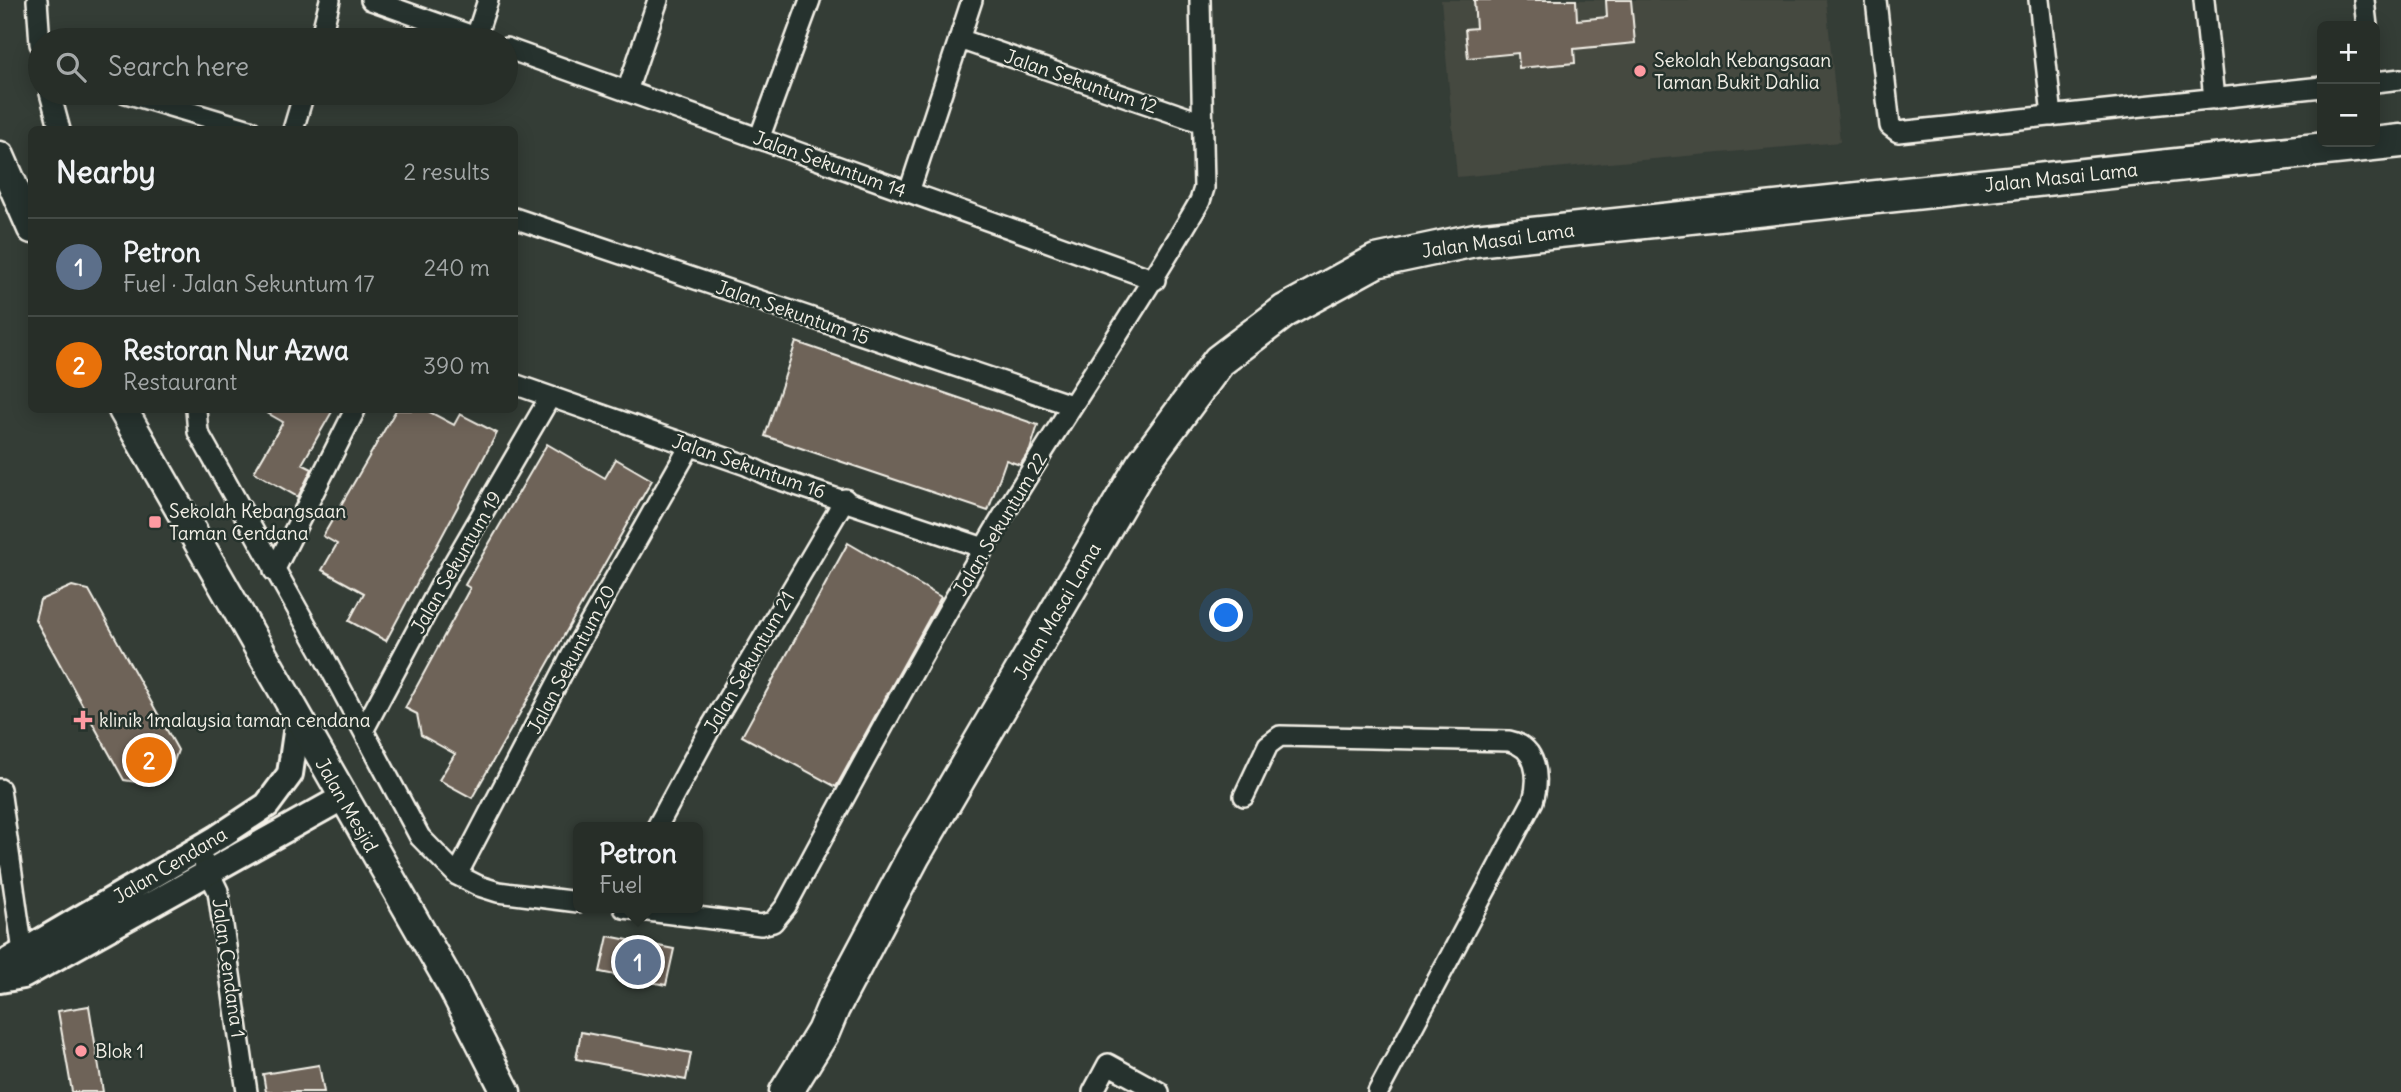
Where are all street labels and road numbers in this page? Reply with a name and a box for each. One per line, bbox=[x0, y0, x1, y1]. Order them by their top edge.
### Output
street label: Jalan Sekuntum 12 bbox=[1001, 44, 1161, 118]
street label: Jalan Sekuntum 14 bbox=[750, 125, 910, 203]
street label: Jalan Masai Lama bbox=[1983, 157, 2139, 197]
street label: Jalan Masai Lama bbox=[1420, 217, 1576, 263]
street label: Jalan Sekuntum 15 bbox=[713, 274, 873, 350]
street label: Jalan Sekuntum 16 bbox=[669, 428, 829, 504]
street label: Jalan Sekuntum 22 bbox=[948, 448, 1052, 600]
street label: Jalan Sekuntum 19 bbox=[405, 486, 507, 638]
street label: Jalan Masai Lama bbox=[1008, 538, 1106, 684]
street label: Jalan Sekuntum 20 bbox=[522, 580, 620, 738]
street label: Jalan Sekuntum 21 bbox=[699, 587, 799, 737]
street label: Jalan Mesjid bbox=[310, 754, 384, 856]
street label: Jalan Cendana bbox=[109, 822, 231, 908]
street label: Jalan Cendana 1 bbox=[207, 897, 251, 1039]

